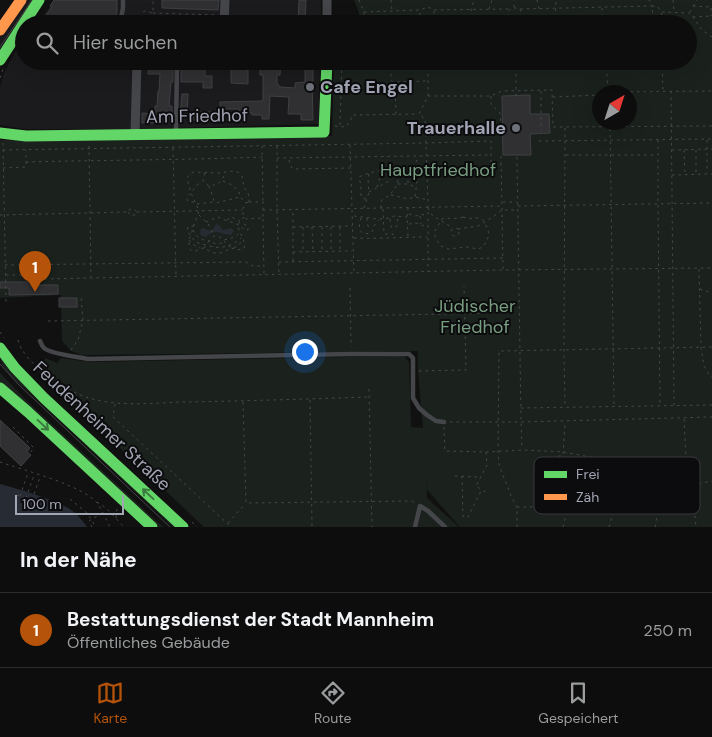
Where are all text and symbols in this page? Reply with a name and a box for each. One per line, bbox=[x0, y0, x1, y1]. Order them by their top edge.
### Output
search box bbox=[15, 15, 697, 70]
icon: search bbox=[33, 29, 61, 57]
text: Hier suchen bbox=[73, 30, 177, 55]
place label: Cafe Engel bbox=[320, 75, 413, 99]
marker: Cafe Engel bbox=[304, 81, 316, 93]
north arrow bbox=[592, 85, 637, 130]
street label: Am Friedhof bbox=[146, 103, 248, 129]
place label: Trauerhalle bbox=[407, 116, 506, 140]
marker: Trauerhalle bbox=[510, 122, 522, 134]
park label: Hauptfriedhof bbox=[380, 158, 496, 182]
pin: 1 bbox=[19, 251, 51, 292]
park label: Jüdischer Friedhof bbox=[434, 294, 516, 339]
your location bbox=[292, 339, 318, 365]
street label: Feudenheimer Straße bbox=[28, 356, 176, 496]
one-way arrow bbox=[36, 419, 49, 431]
legend bbox=[534, 457, 700, 514]
text: Frei bbox=[576, 465, 600, 483]
one-way arrow bbox=[141, 488, 154, 500]
text: Zäh bbox=[576, 488, 599, 506]
scale bar bbox=[15, 492, 124, 515]
text: 100 m bbox=[22, 495, 62, 513]
text: In der Nähe bbox=[20, 546, 137, 574]
text: Bestattungsdienst der Stadt Mannheim bbox=[67, 607, 434, 632]
text: 1 bbox=[33, 620, 39, 641]
text: 250 m bbox=[644, 620, 692, 641]
text: Öffentliches Gebäude bbox=[67, 632, 230, 653]
tab: Karte bbox=[93, 679, 127, 727]
tab: Route bbox=[314, 679, 352, 727]
tab: Gespeichert bbox=[538, 679, 619, 727]

